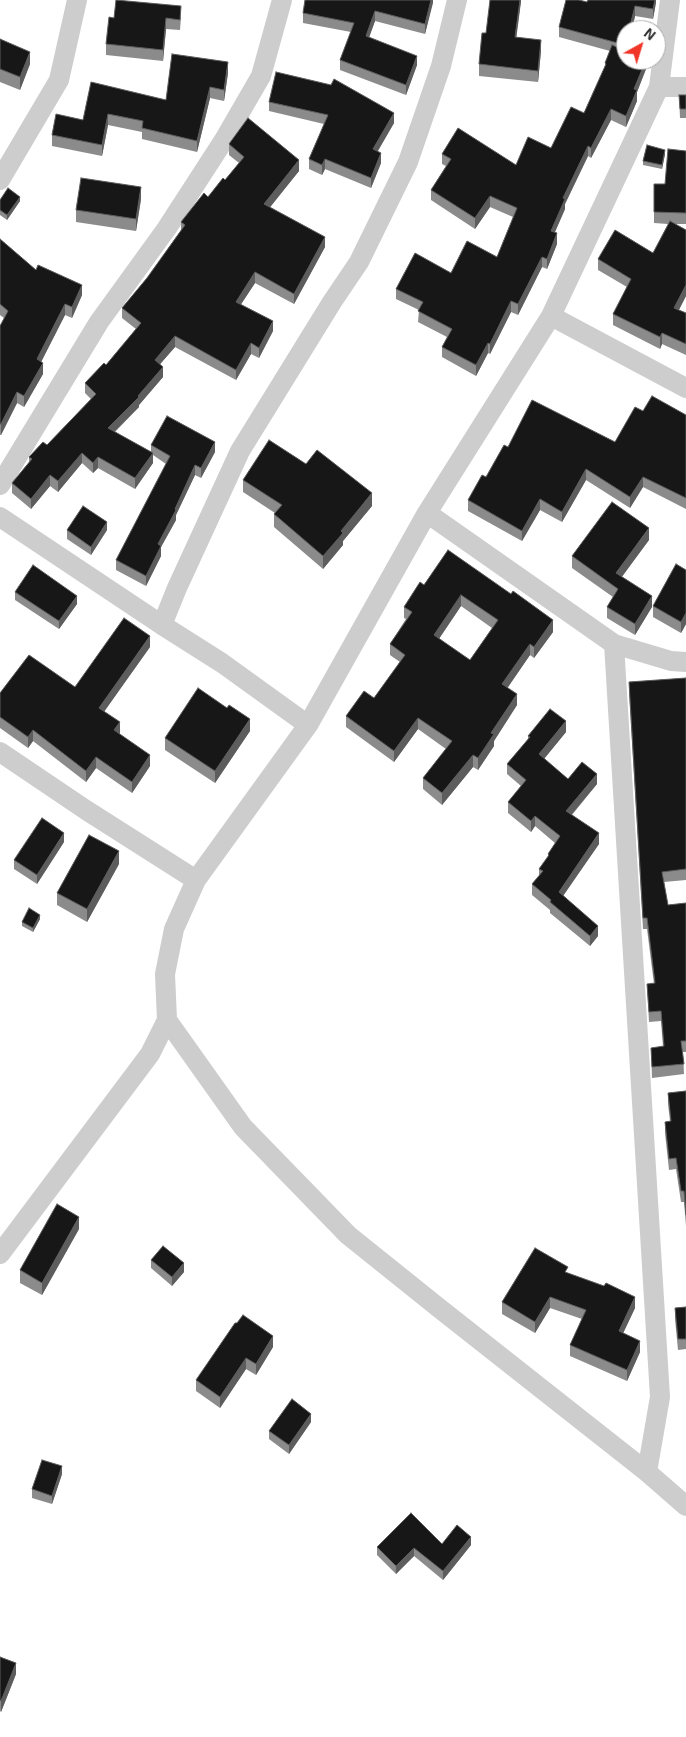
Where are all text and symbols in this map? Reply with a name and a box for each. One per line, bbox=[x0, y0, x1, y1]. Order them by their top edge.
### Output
north arrow bbox=[616, 20, 666, 70]
text: N bbox=[641, 24, 659, 44]

